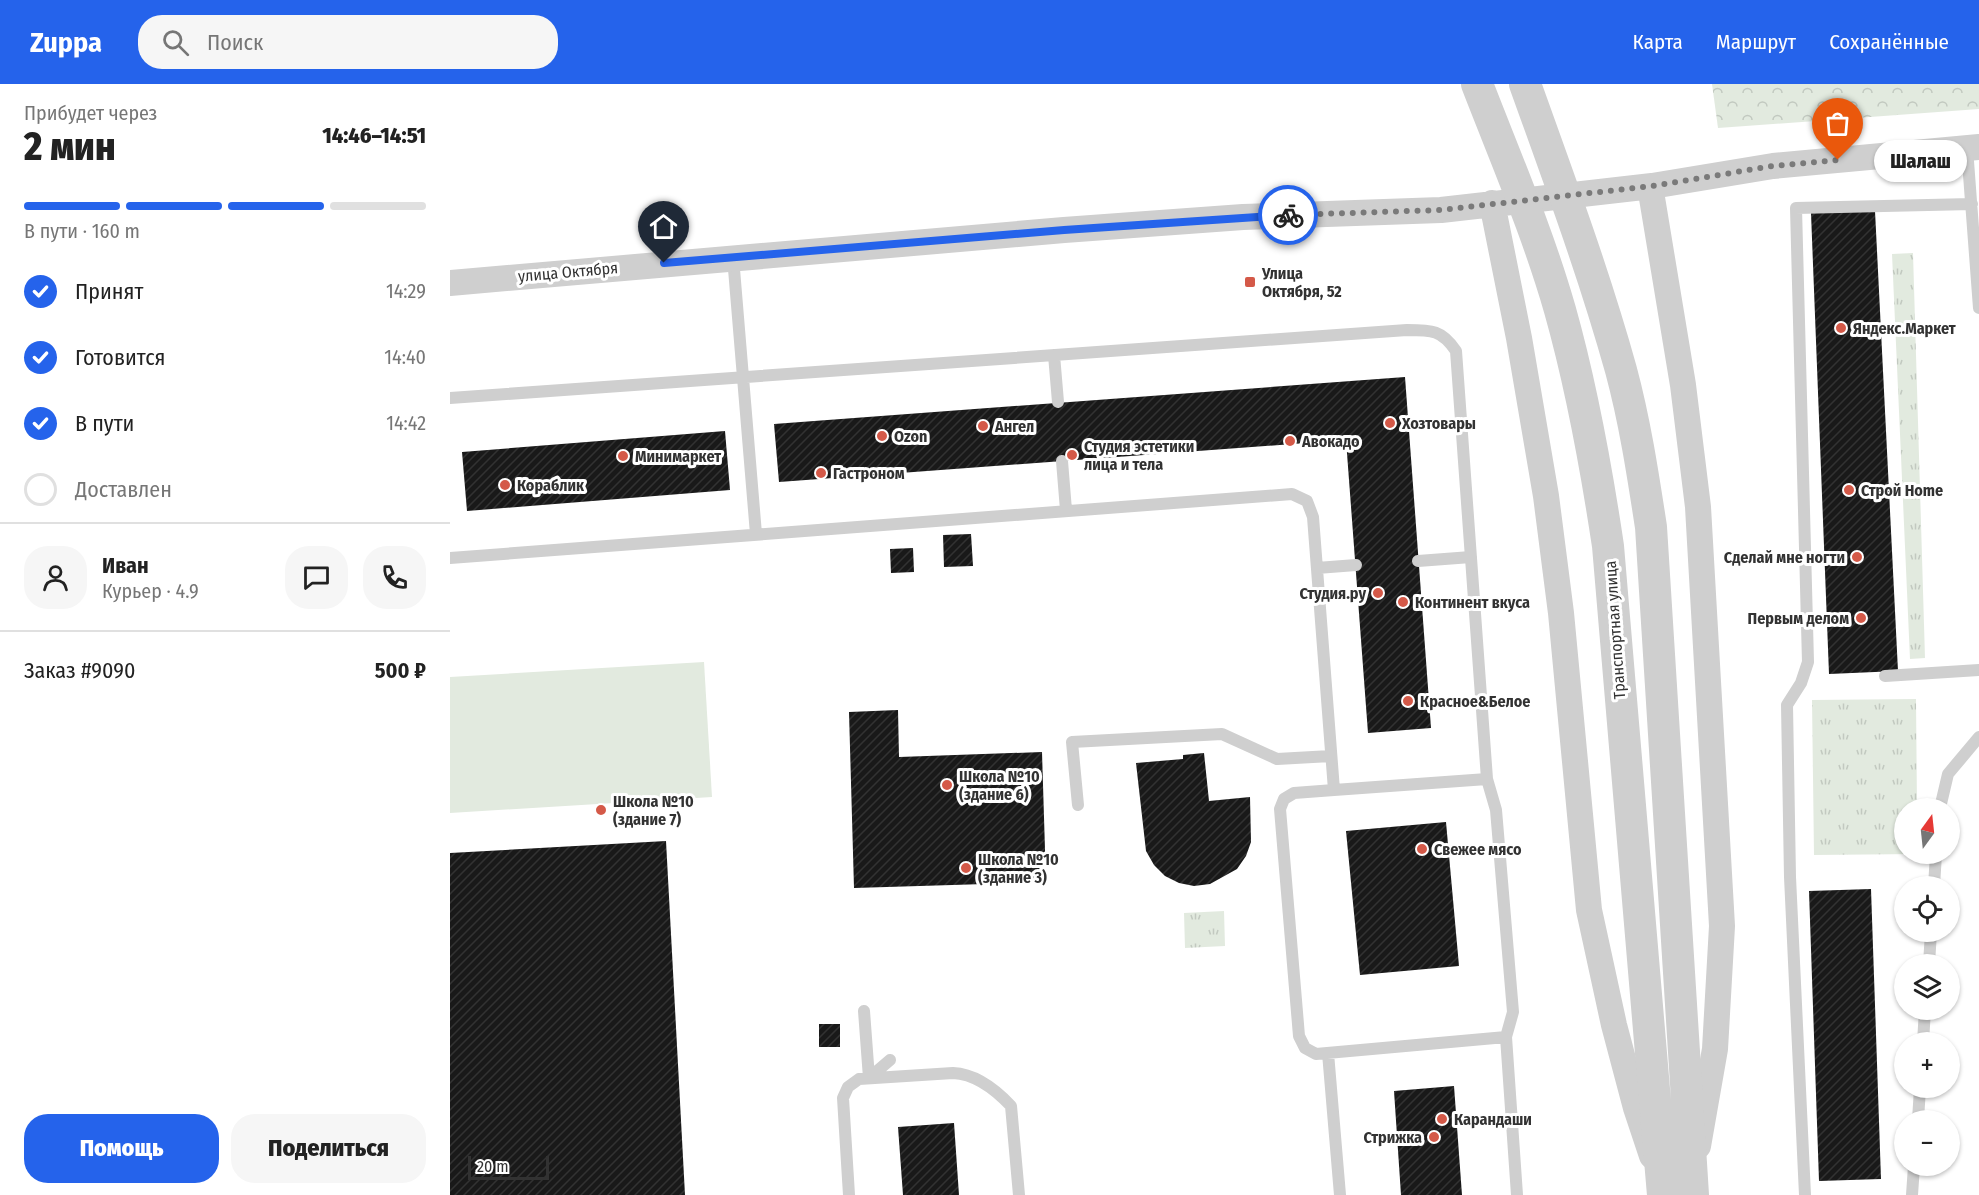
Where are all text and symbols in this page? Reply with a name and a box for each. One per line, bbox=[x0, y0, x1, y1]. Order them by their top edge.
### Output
search box bbox=[138, 15, 558, 69]
text: Zuppa bbox=[30, 26, 102, 59]
icon: search bbox=[159, 26, 192, 59]
text: Поиск bbox=[207, 29, 263, 56]
text: Карта bbox=[1633, 29, 1683, 55]
text: Маршрут bbox=[1716, 29, 1796, 55]
text: Сохранённые bbox=[1829, 29, 1949, 55]
pin bbox=[1812, 98, 1863, 160]
text: Прибудет через bbox=[24, 101, 157, 125]
icon: bag bbox=[1821, 107, 1854, 140]
text: 14:46–14:51 bbox=[322, 122, 426, 149]
text: 2 мин bbox=[24, 124, 116, 170]
callout: Шалаш bbox=[1874, 139, 1967, 181]
text: Шалаш bbox=[1890, 149, 1951, 173]
courier bbox=[1258, 185, 1318, 245]
icon: bike bbox=[1272, 199, 1305, 232]
pin bbox=[638, 201, 689, 263]
icon: home bbox=[647, 210, 680, 243]
text: В пути · 160 m bbox=[24, 219, 140, 243]
street label: улица Октября bbox=[517, 258, 619, 286]
place label: Улица Октября, 52 bbox=[1261, 264, 1342, 301]
icon: check bbox=[24, 275, 57, 308]
marker: Улица Октября, 52 bbox=[1243, 275, 1257, 289]
text: Принят bbox=[75, 278, 143, 305]
text: 14:29 bbox=[386, 279, 426, 303]
place label: Яндекс.Маркет bbox=[1853, 319, 1956, 338]
marker: Яндекс.Маркет bbox=[1834, 321, 1848, 335]
icon: check bbox=[24, 341, 57, 374]
text: Готовится bbox=[75, 344, 166, 371]
text: 14:40 bbox=[384, 345, 426, 369]
icon: check bbox=[24, 407, 57, 440]
text: В пути bbox=[75, 410, 134, 437]
text: 14:42 bbox=[386, 411, 426, 435]
place label: Хозтовары bbox=[1401, 414, 1476, 433]
marker: Хозтовары bbox=[1383, 416, 1397, 430]
place label: Ангел bbox=[994, 417, 1034, 436]
marker: Ангел bbox=[976, 419, 990, 433]
place label: Ozon bbox=[894, 427, 927, 446]
marker: Ozon bbox=[875, 429, 889, 443]
place label: Авокадо bbox=[1301, 432, 1360, 451]
marker: Авокадо bbox=[1283, 434, 1297, 448]
place label: Студия эстетики лица и тела bbox=[1084, 437, 1194, 474]
place label: Минимаркет bbox=[635, 447, 721, 466]
marker: Студия эстетики лица и тела bbox=[1065, 448, 1079, 462]
marker: Минимаркет bbox=[616, 449, 630, 463]
place label: Гастроном bbox=[833, 464, 905, 483]
marker: Гастроном bbox=[814, 466, 828, 480]
text: Доставлен bbox=[75, 476, 172, 503]
place label: Кораблик bbox=[517, 476, 585, 495]
marker: Кораблик bbox=[498, 478, 512, 492]
place label: Строй Home bbox=[1861, 481, 1943, 500]
marker: Строй Home bbox=[1842, 483, 1856, 497]
button: person bbox=[24, 546, 87, 609]
button: chat bbox=[285, 546, 348, 609]
button: phone bbox=[363, 546, 426, 609]
place label: Сделай мне ногти bbox=[1724, 548, 1845, 567]
marker: Сделай мне ногти bbox=[1850, 550, 1864, 564]
text: Иван bbox=[102, 552, 149, 579]
street label: Транспортная улица bbox=[1601, 560, 1629, 700]
text: Курьер · 4.9 bbox=[102, 579, 199, 603]
place label: Студия.ру bbox=[1300, 584, 1366, 603]
marker: Студия.ру bbox=[1371, 586, 1385, 600]
place label: Континент вкуса bbox=[1415, 593, 1530, 612]
marker: Континент вкуса bbox=[1396, 595, 1410, 609]
place label: Первым делом bbox=[1748, 609, 1849, 628]
marker: Первым делом bbox=[1854, 611, 1868, 625]
text: Заказ #9090 bbox=[24, 657, 135, 684]
text: 500 ₽ bbox=[375, 657, 426, 684]
place label: Красное&Белое bbox=[1420, 692, 1530, 711]
marker: Красное&Белое bbox=[1401, 694, 1415, 708]
place label: Школа №10 (здание 6) bbox=[959, 767, 1040, 804]
marker: Школа №10 (здание 6) bbox=[940, 778, 954, 792]
place label: Школа №10 (здание 7) bbox=[613, 792, 694, 829]
north arrow bbox=[1894, 798, 1960, 864]
map controls bbox=[1894, 798, 1960, 1176]
marker: Школа №10 (здание 7) bbox=[594, 803, 608, 817]
place label: Свежее мясо bbox=[1434, 840, 1522, 859]
marker: Свежее мясо bbox=[1415, 842, 1429, 856]
place label: Школа №10 (здание 3) bbox=[978, 850, 1059, 887]
marker: Школа №10 (здание 3) bbox=[959, 861, 973, 875]
button: locate bbox=[1894, 876, 1960, 942]
button: layers bbox=[1894, 954, 1960, 1020]
button: + bbox=[1894, 1032, 1960, 1098]
place label: Карандаши bbox=[1454, 1110, 1532, 1129]
button: − bbox=[1894, 1110, 1960, 1176]
marker: Карандаши bbox=[1435, 1112, 1449, 1126]
button: Помощь bbox=[24, 1114, 219, 1183]
button: Поделиться bbox=[231, 1114, 426, 1183]
place label: Стрижка bbox=[1364, 1128, 1422, 1147]
marker: Стрижка bbox=[1427, 1130, 1441, 1144]
scale bar bbox=[468, 1153, 549, 1180]
text: 20 m bbox=[477, 1157, 508, 1176]

